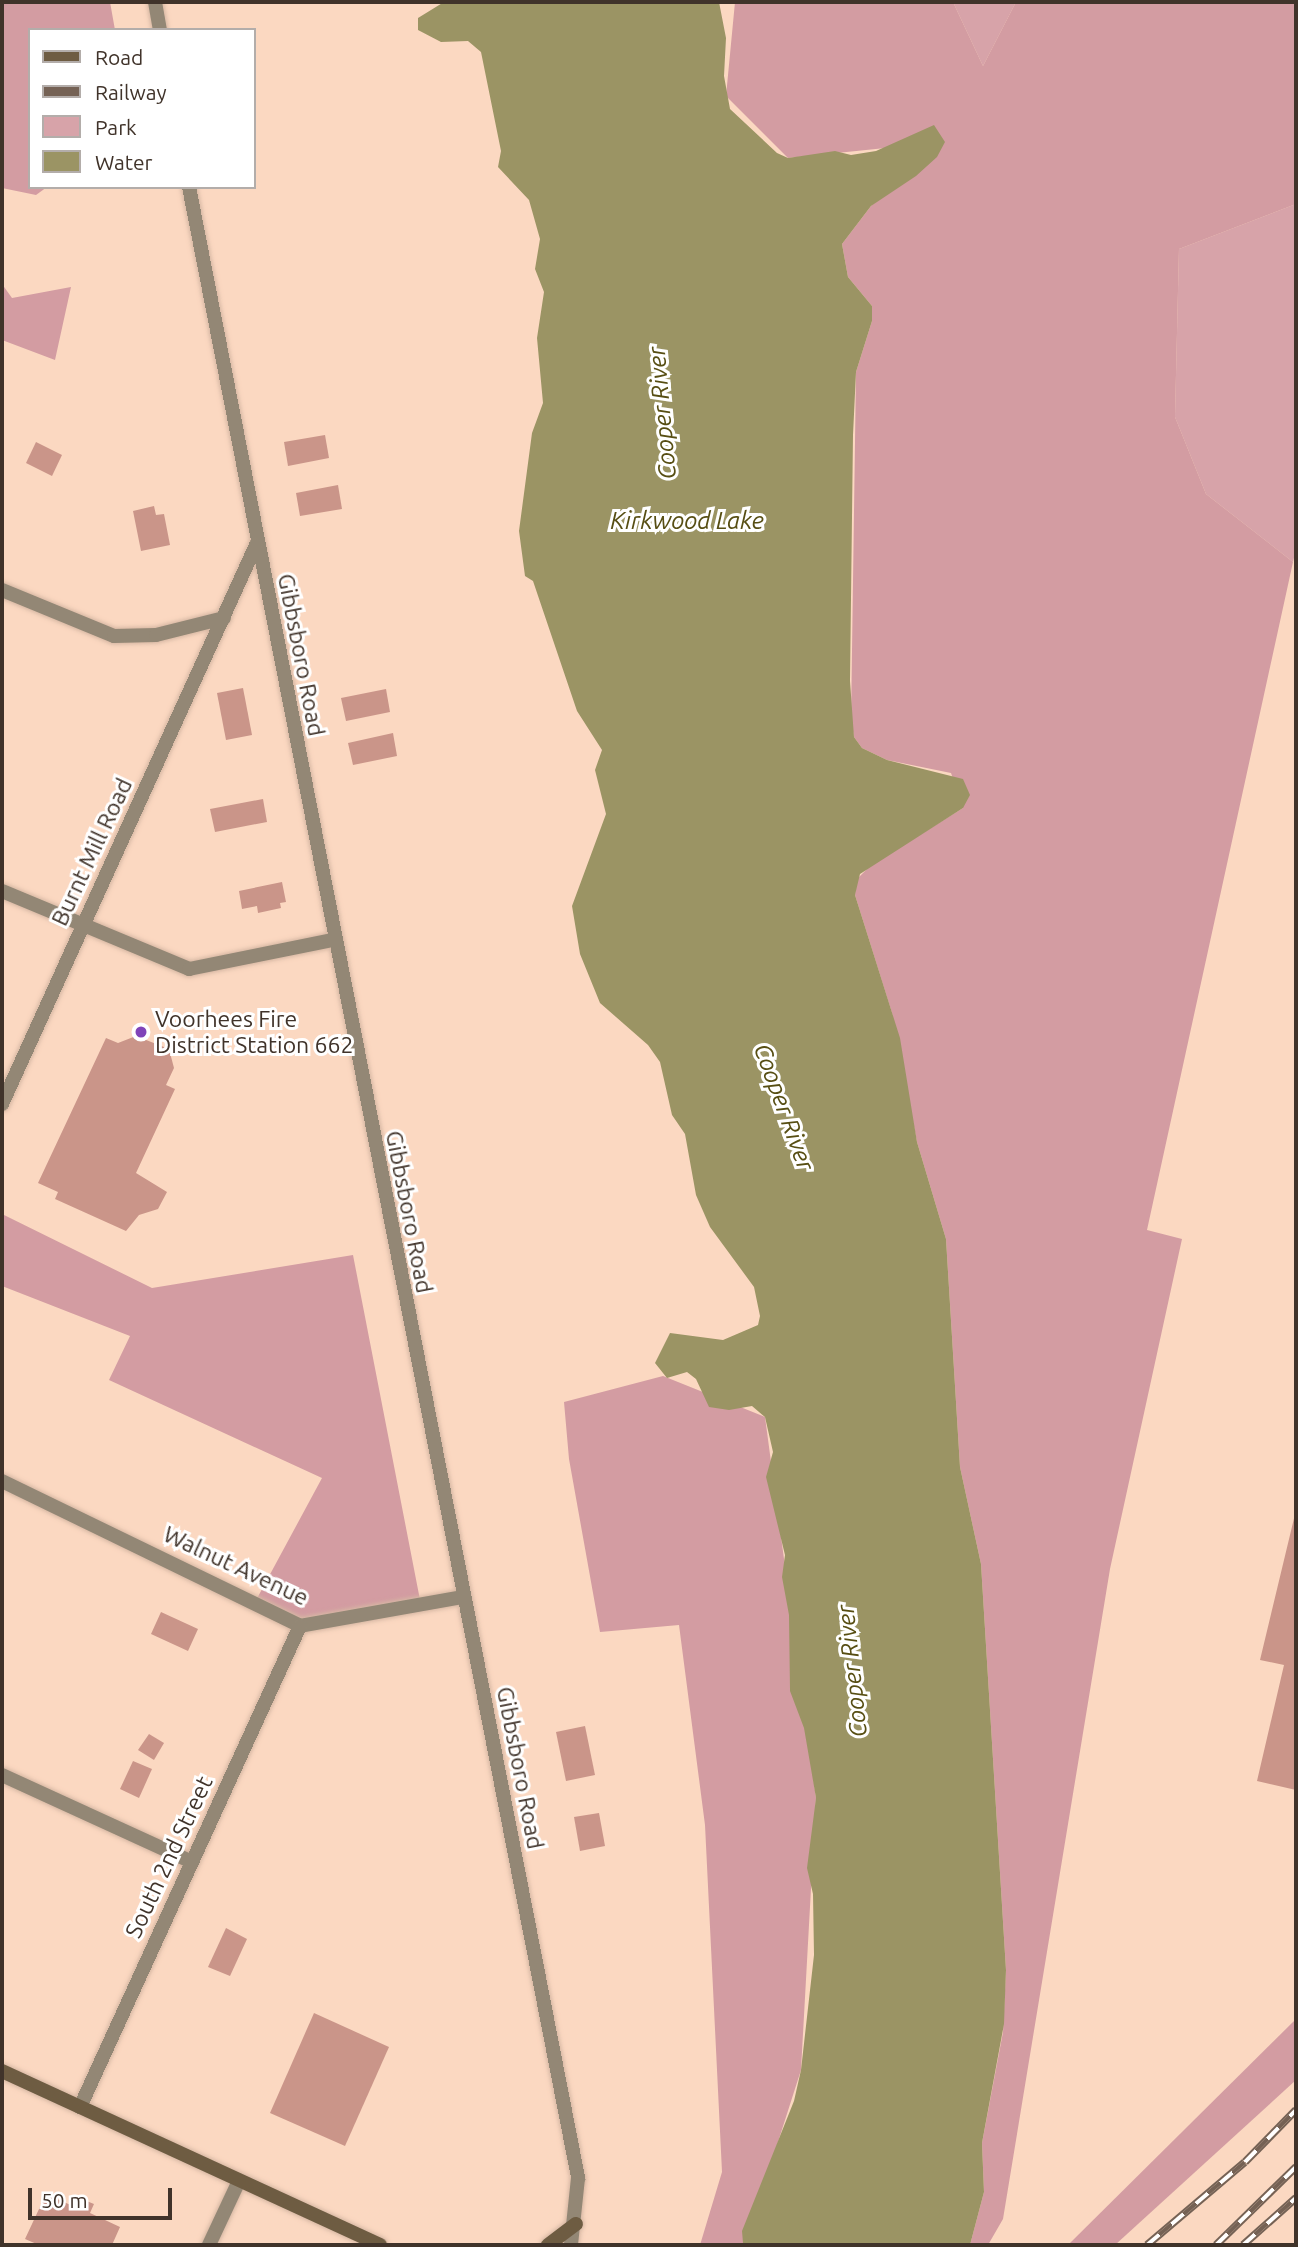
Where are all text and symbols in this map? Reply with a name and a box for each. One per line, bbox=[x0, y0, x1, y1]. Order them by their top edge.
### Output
legend bbox=[28, 28, 256, 189]
text: Road bbox=[95, 45, 143, 69]
text: Railway bbox=[95, 80, 167, 104]
text: Park bbox=[95, 115, 137, 139]
text: Water bbox=[95, 150, 153, 174]
water label: Cooper River bbox=[642, 345, 682, 481]
water label: Kirkwood Lake bbox=[610, 507, 764, 535]
street label: Gibbsboro Road bbox=[272, 571, 330, 739]
street label: Burnt Mill Road bbox=[46, 774, 138, 930]
place label: Voorhees Fire District Station 662 bbox=[155, 1005, 353, 1059]
marker: Voorhees Fire District Station 662 bbox=[133, 1024, 149, 1040]
water label: Cooper River bbox=[748, 1039, 820, 1175]
street label: Gibbsboro Road bbox=[380, 1128, 438, 1296]
street label: Walnut Avenue bbox=[159, 1520, 313, 1612]
water label: Cooper River bbox=[831, 1603, 873, 1739]
street label: Gibbsboro Road bbox=[491, 1684, 549, 1852]
street label: South 2nd Street bbox=[119, 1772, 219, 1942]
scale bar bbox=[32, 2174, 175, 2218]
text: 50 m bbox=[41, 2188, 88, 2212]

